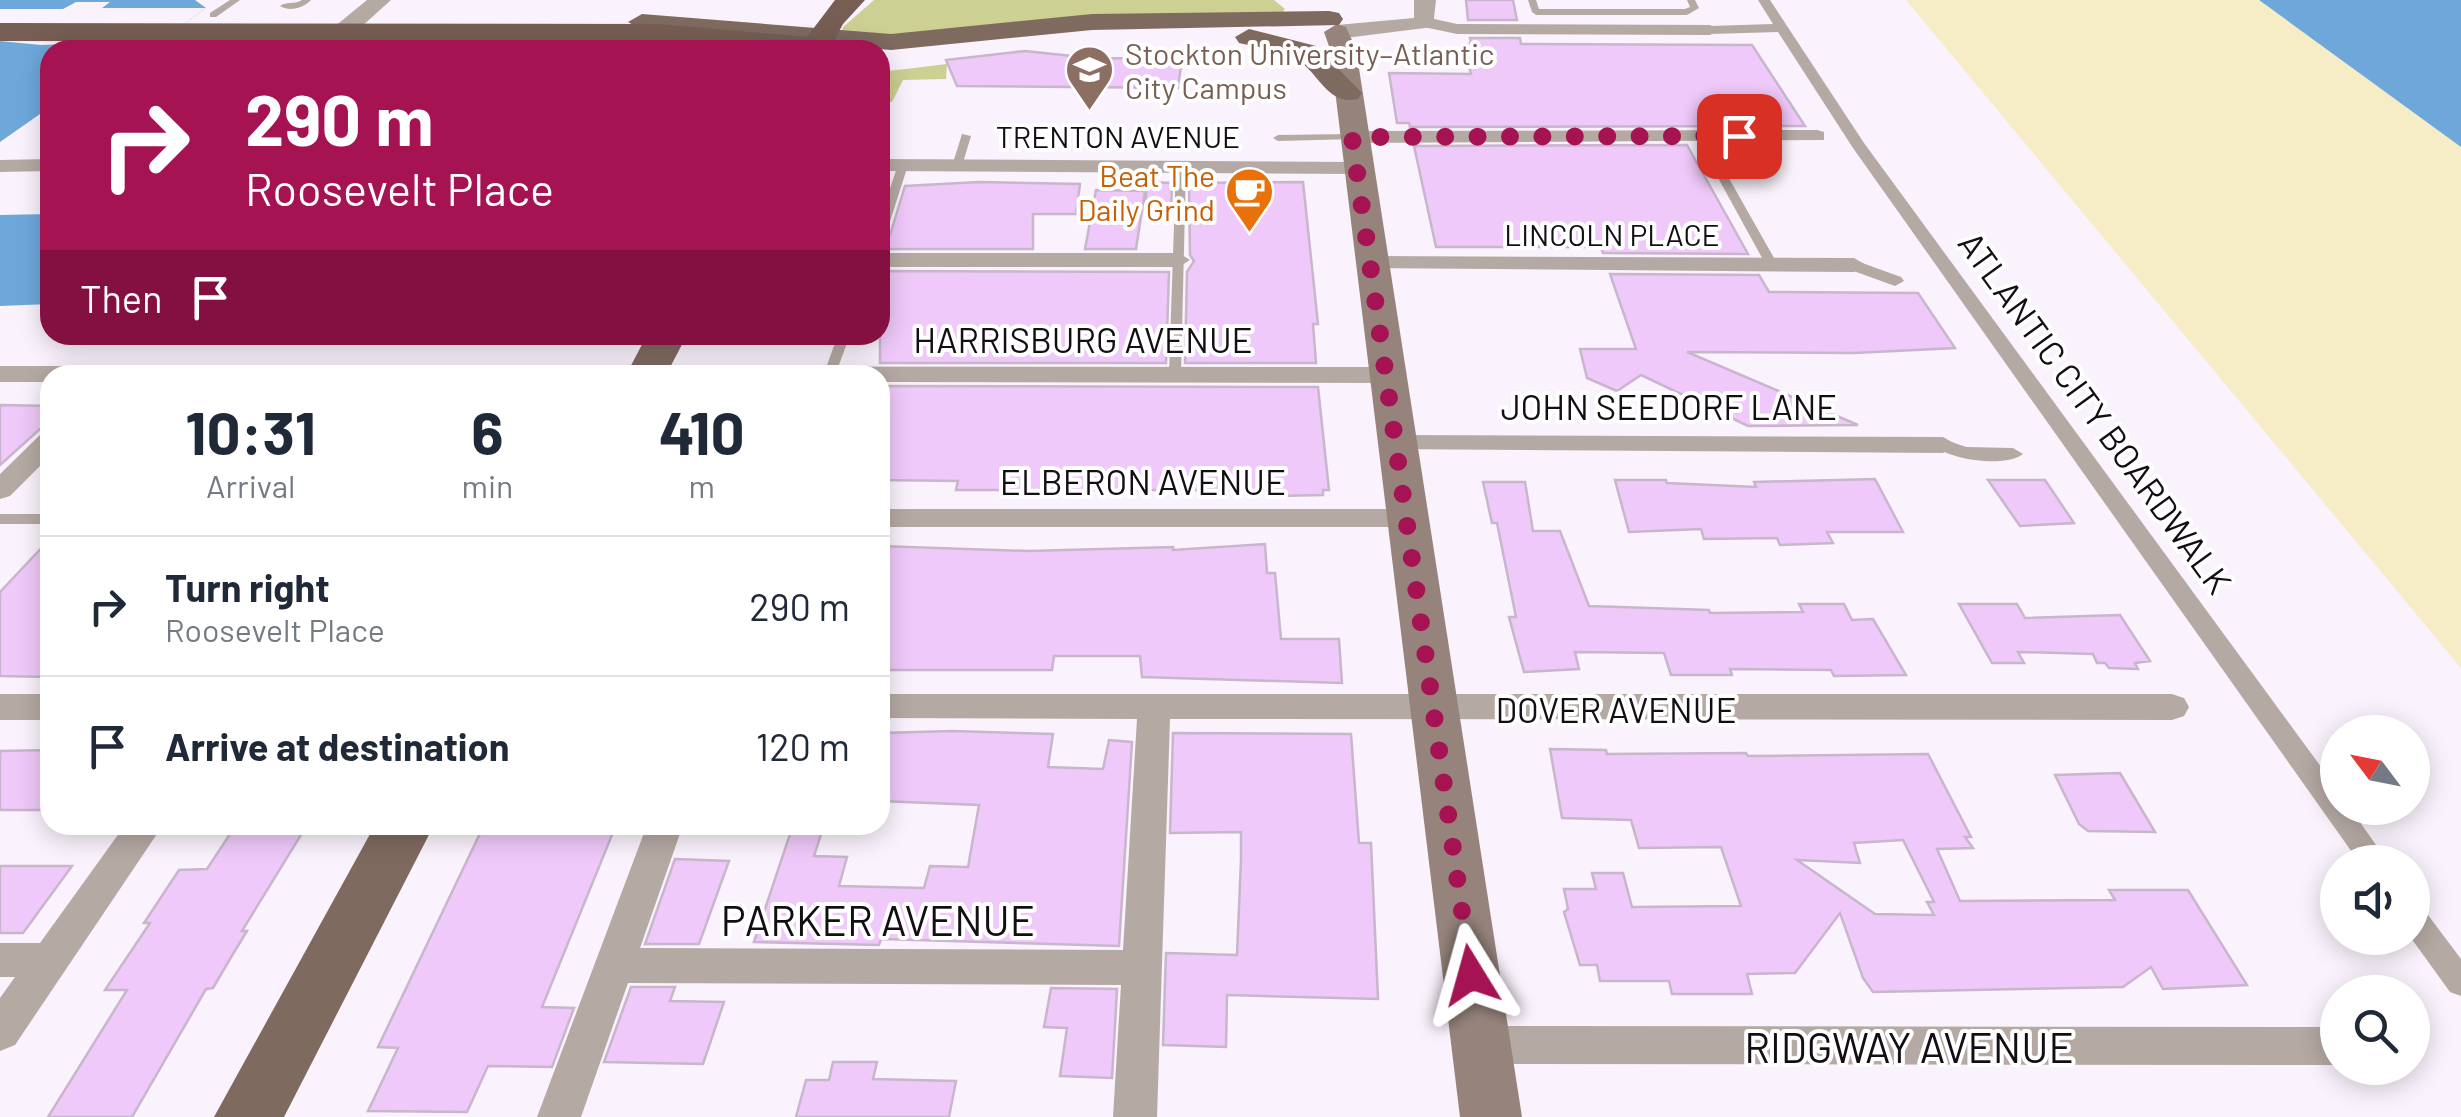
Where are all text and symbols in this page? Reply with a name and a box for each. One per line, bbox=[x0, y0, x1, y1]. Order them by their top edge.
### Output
place label: Stockton University–Atlantic City Campus bbox=[1125, 35, 1494, 105]
school or university icon: Stockton University–Atlantic City Campus bbox=[1064, 44, 1116, 112]
text: 290 m bbox=[245, 76, 434, 160]
icon: right bbox=[80, 80, 210, 210]
pin bbox=[1697, 94, 1782, 179]
icon: arrive bbox=[1712, 109, 1767, 164]
street label: TRENTON AVENUE bbox=[996, 118, 1240, 154]
place label: Beat The Daily Grind bbox=[1078, 157, 1215, 227]
text: Roosevelt Place bbox=[245, 161, 554, 215]
cafe icon: Beat The Daily Grind bbox=[1224, 166, 1276, 234]
street label: LINCOLN PLACE bbox=[1504, 216, 1720, 252]
street label: ATLANTIC CITY BOARDWALK bbox=[1951, 223, 2241, 601]
icon: arrive bbox=[183, 270, 238, 325]
text: Then bbox=[80, 275, 163, 321]
street label: HARRISBURG AVENUE bbox=[913, 318, 1253, 360]
street label: JOHN SEEDORF LANE bbox=[1501, 385, 1837, 427]
text: 10:31 bbox=[185, 395, 316, 467]
text: 6 bbox=[471, 395, 503, 467]
text: 410 bbox=[659, 395, 745, 467]
street label: ELBERON AVENUE bbox=[1000, 460, 1286, 502]
text: Arrival bbox=[206, 466, 295, 504]
text: min bbox=[461, 466, 513, 504]
text: m bbox=[688, 466, 715, 504]
text: Turn right bbox=[165, 564, 330, 610]
icon: right bbox=[80, 579, 135, 634]
text: 290 m bbox=[749, 583, 850, 629]
text: Roosevelt Place bbox=[165, 610, 385, 648]
street label: DOVER AVENUE bbox=[1495, 688, 1737, 730]
north arrow bbox=[2320, 715, 2430, 825]
map controls bbox=[2320, 715, 2430, 1085]
icon: arrive bbox=[80, 719, 135, 774]
text: Arrive at destination bbox=[165, 723, 510, 769]
text: 120 m bbox=[756, 723, 850, 769]
button: sound bbox=[2320, 845, 2430, 955]
street label: PARKER AVENUE bbox=[721, 894, 1035, 944]
position arrow bbox=[1419, 923, 1523, 1027]
button: search bbox=[2320, 975, 2430, 1085]
street label: RIDGWAY AVENUE bbox=[1744, 1021, 2074, 1071]

